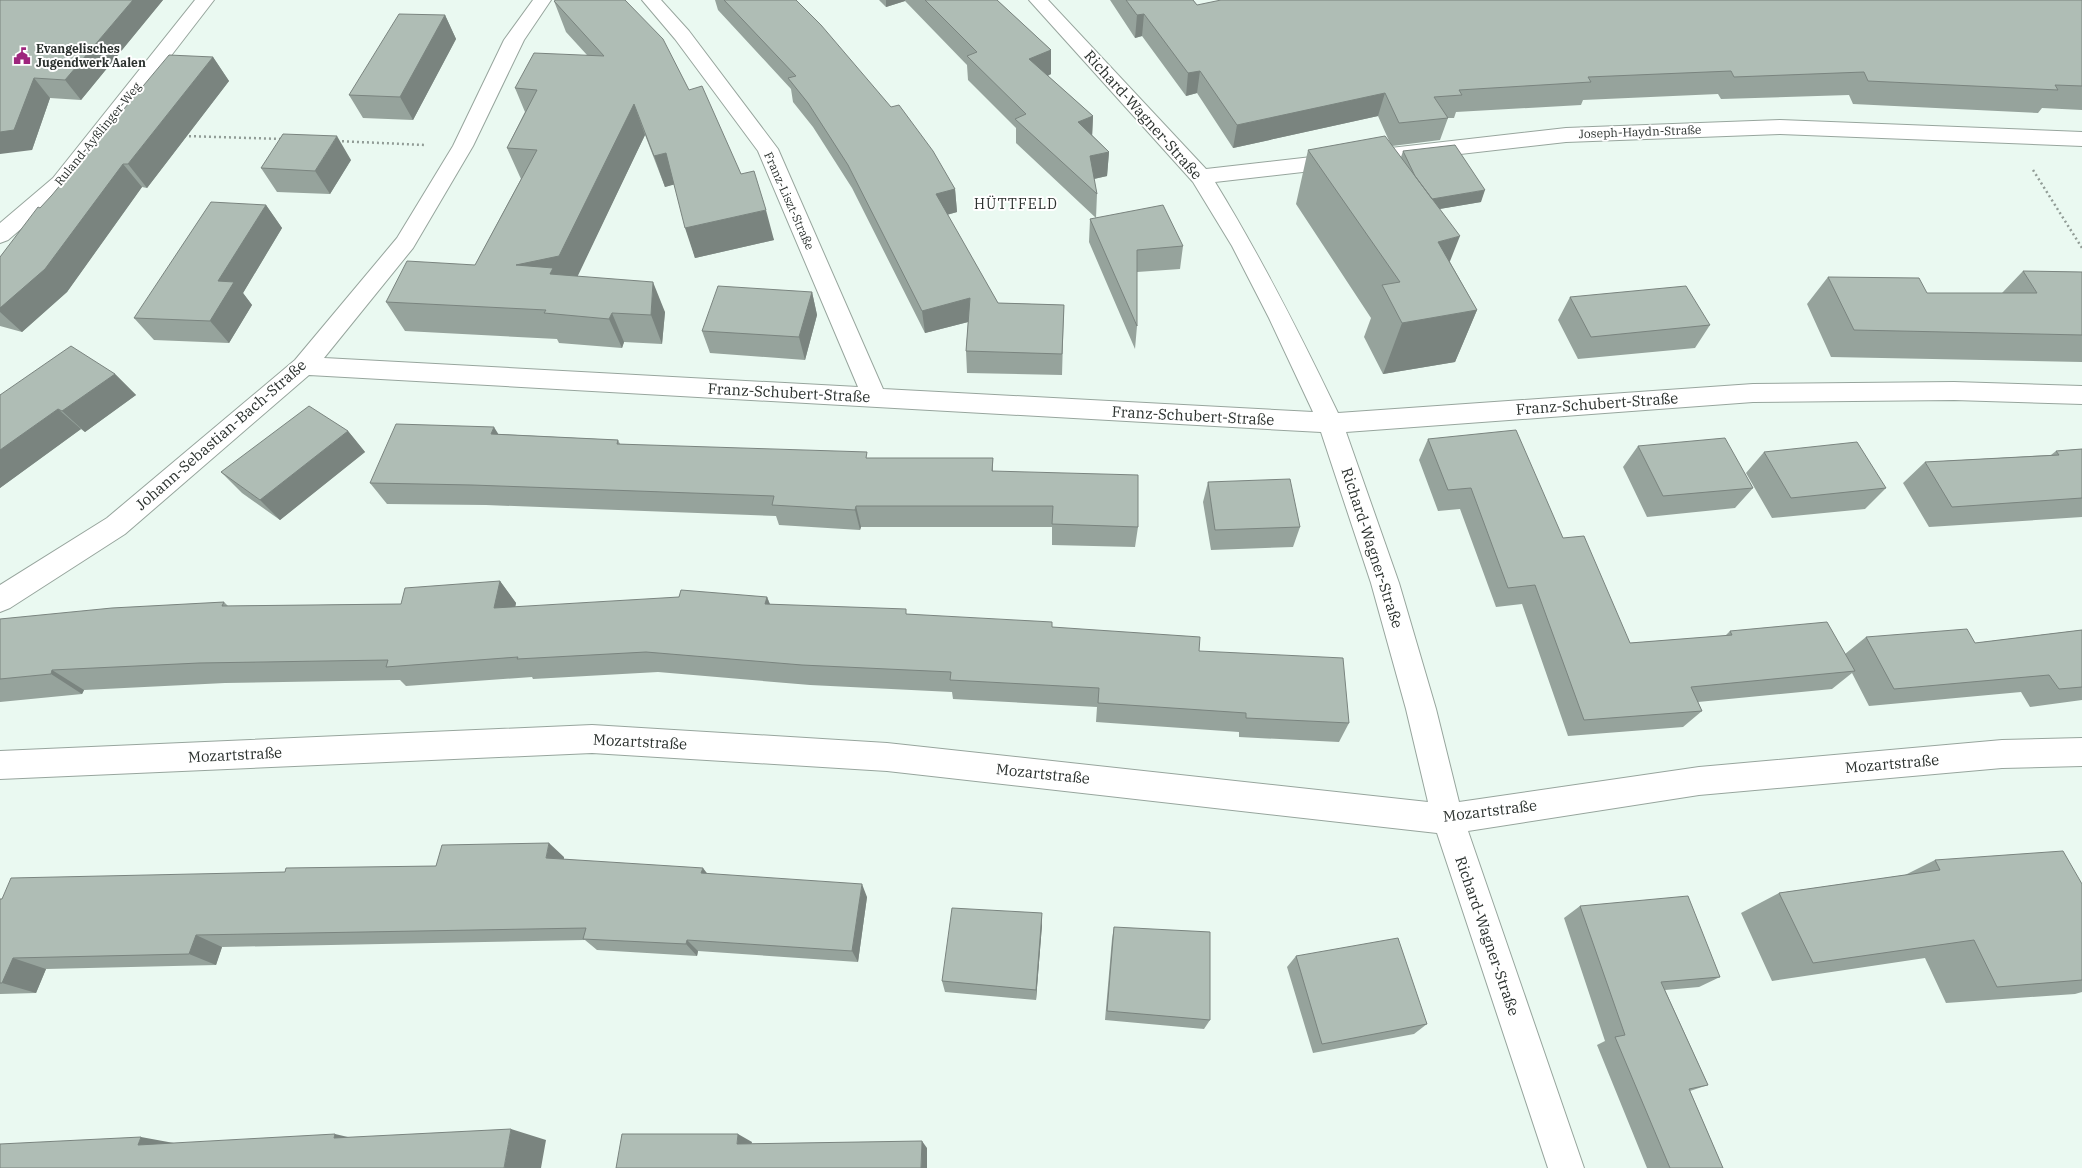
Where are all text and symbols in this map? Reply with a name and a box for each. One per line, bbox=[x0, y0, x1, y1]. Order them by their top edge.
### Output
place label: Evangelisches Jugendwerk Aalen bbox=[36, 41, 146, 70]
public building icon: Evangelisches Jugendwerk Aalen bbox=[12, 46, 32, 66]
street label: Richard-Wagner-Straße bbox=[1080, 46, 1207, 183]
street label: Ruland-Ayßlinger-Weg bbox=[51, 79, 144, 188]
street label: Joseph-Haydn-Straße bbox=[1578, 122, 1702, 141]
street label: Franz-Liszt-Straße bbox=[761, 149, 818, 252]
district label: HÜTTFELD bbox=[974, 195, 1058, 213]
street label: Johann-Sebastian-Bach-Straße bbox=[131, 355, 310, 514]
street label: Franz-Schubert-Straße bbox=[707, 379, 871, 406]
street label: Franz-Schubert-Straße bbox=[1515, 388, 1679, 419]
street label: Franz-Schubert-Straße bbox=[1111, 402, 1275, 429]
street label: Richard-Wagner-Straße bbox=[1338, 465, 1407, 630]
street label: Mozartstraße bbox=[592, 730, 688, 753]
street label: Mozartstraße bbox=[187, 743, 283, 766]
street label: Mozartstraße bbox=[1844, 750, 1940, 777]
street label: Mozartstraße bbox=[995, 759, 1091, 788]
street label: Mozartstraße bbox=[1442, 795, 1538, 826]
street label: Richard-Wagner-Straße bbox=[1451, 854, 1524, 1018]

